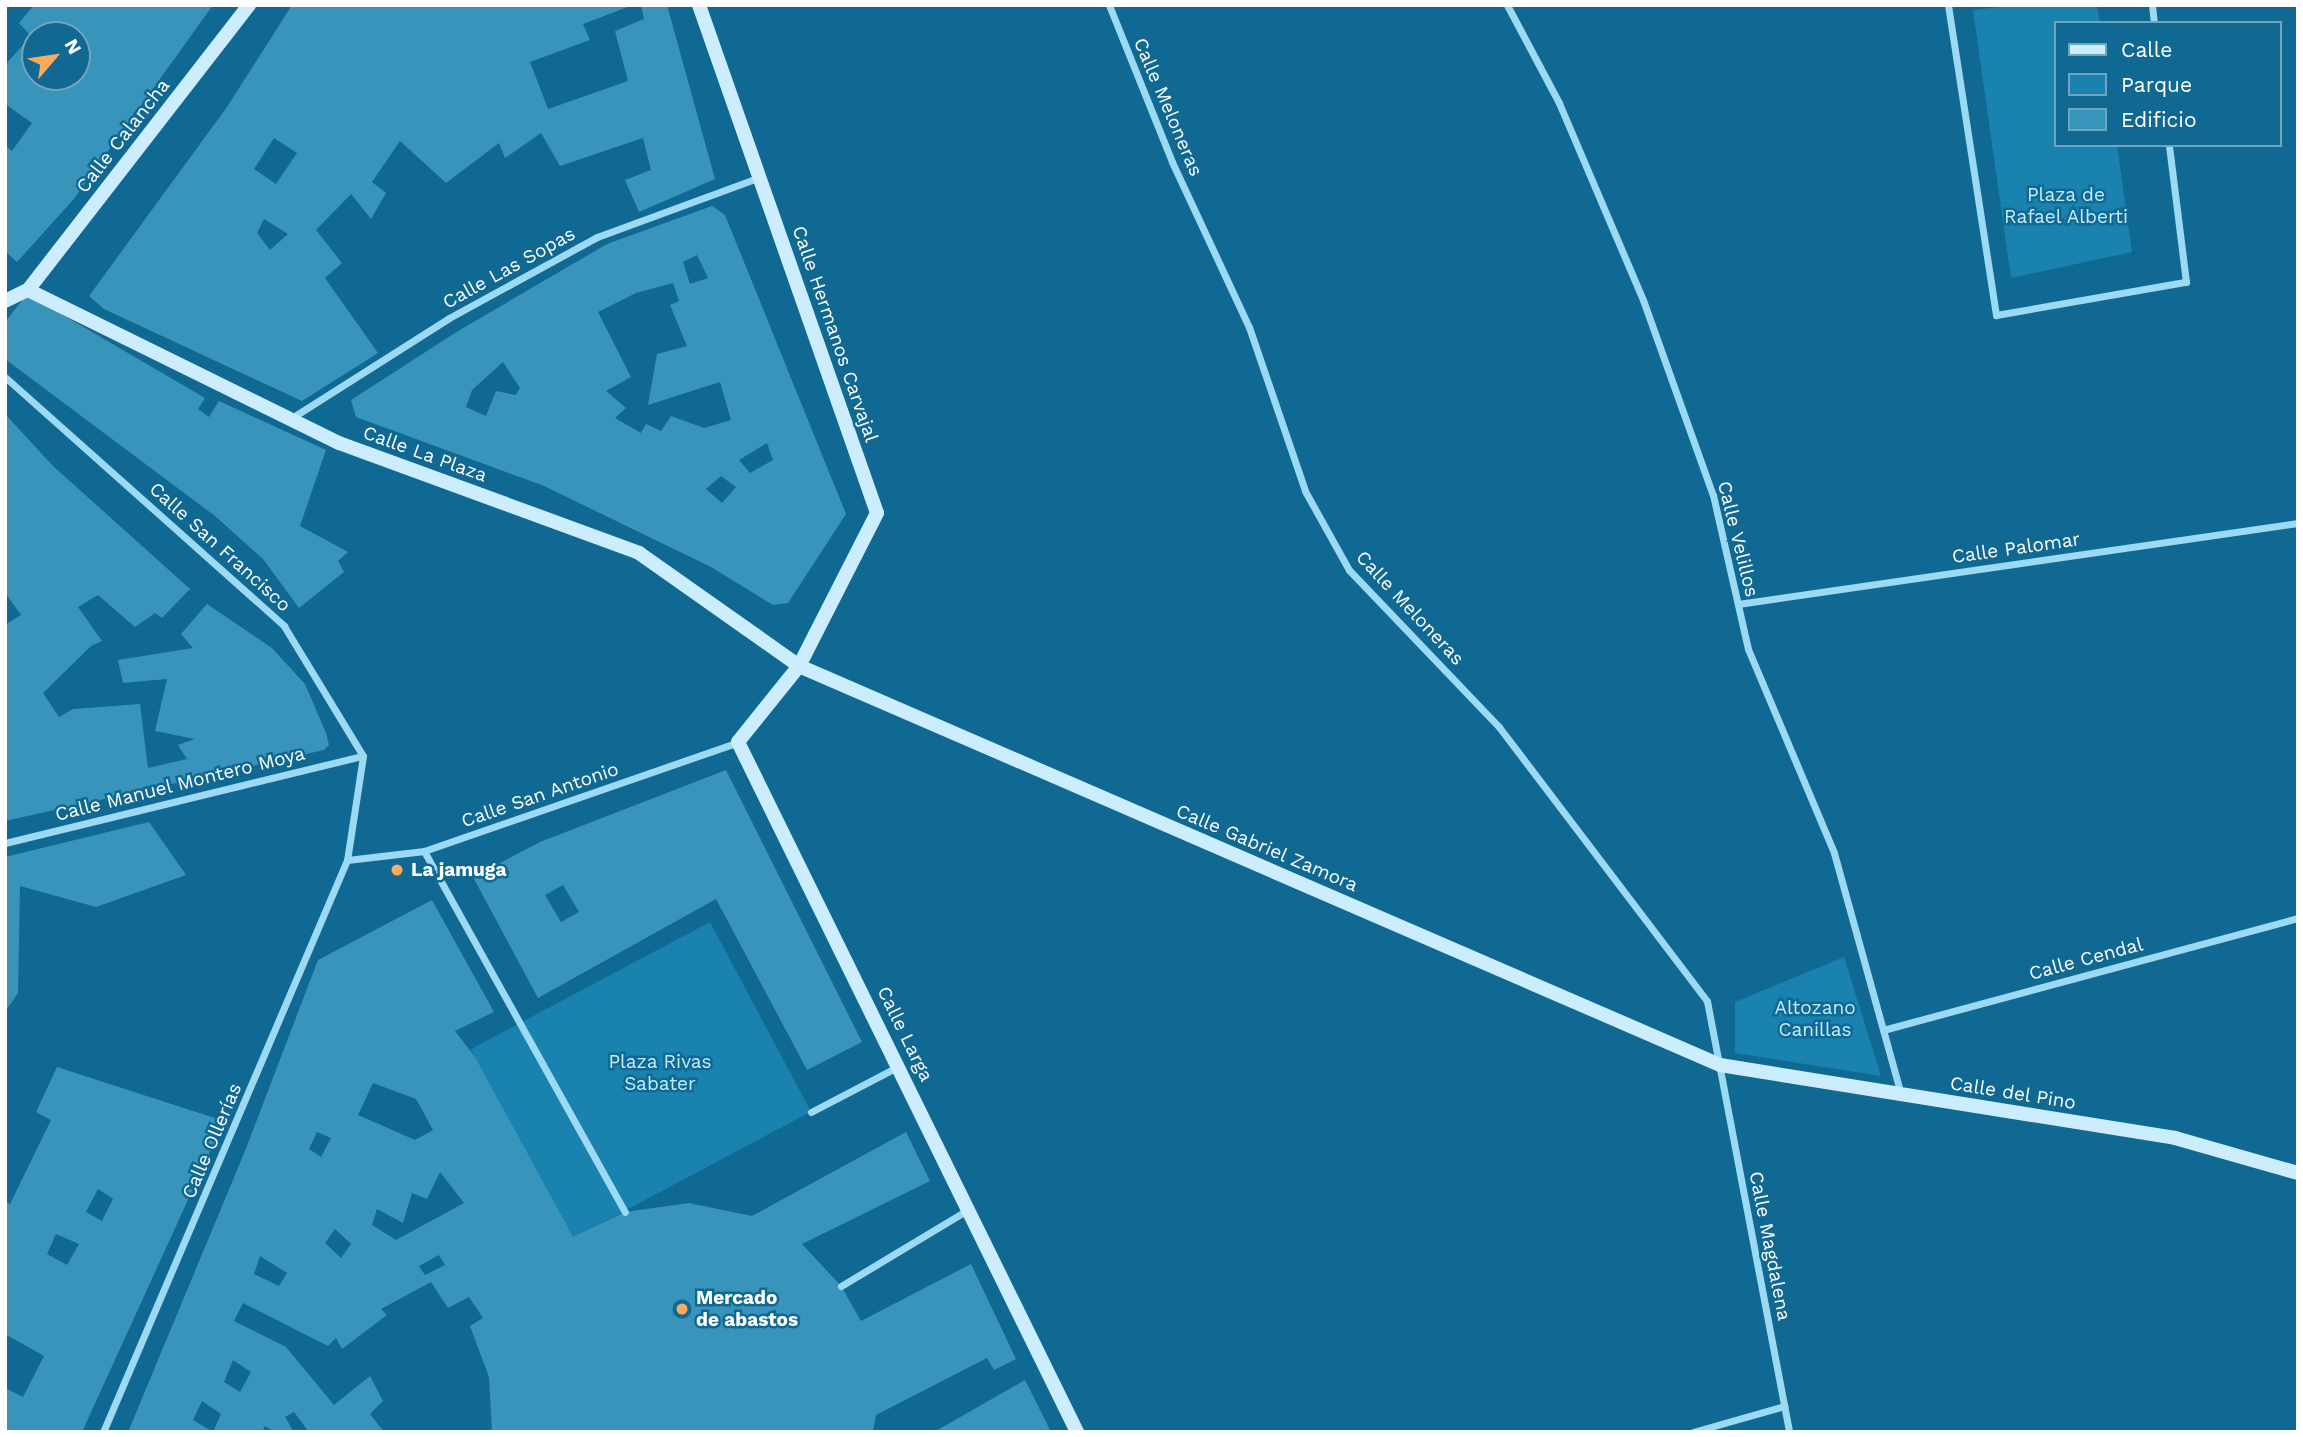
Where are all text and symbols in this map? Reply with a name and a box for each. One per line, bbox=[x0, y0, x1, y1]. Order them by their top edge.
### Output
north arrow bbox=[21, 21, 91, 91]
legend bbox=[2054, 21, 2282, 147]
street label: Calle Meloneras bbox=[1129, 34, 1207, 180]
text: N bbox=[60, 35, 87, 58]
text: Calle bbox=[2121, 37, 2172, 62]
text: Parque bbox=[2121, 72, 2192, 97]
street label: Calle Calancha bbox=[71, 75, 175, 197]
text: Edificio bbox=[2121, 107, 2197, 132]
park label: Plaza de Rafael Alberti bbox=[2003, 184, 2129, 228]
street label: Calle Las Sopas bbox=[439, 222, 579, 314]
street label: Calle Hermanos Carvajal bbox=[787, 223, 883, 445]
street label: Calle La Plaza bbox=[360, 421, 490, 487]
street label: Calle San Francisco bbox=[145, 478, 295, 616]
street label: Calle Velillos bbox=[1713, 478, 1763, 600]
street label: Calle Palomar bbox=[1951, 528, 2081, 568]
street label: Calle Meloneras bbox=[1351, 546, 1469, 670]
street label: Calle Manuel Montero Moya bbox=[52, 742, 308, 826]
street label: Calle San Antonio bbox=[458, 757, 622, 833]
street label: Calle Gabriel Zamora bbox=[1172, 799, 1362, 897]
place label: La jamuga bbox=[411, 859, 507, 881]
marker: La jamuga bbox=[389, 862, 405, 878]
street label: Calle Cendal bbox=[2026, 933, 2146, 985]
street label: Calle Larga bbox=[872, 983, 938, 1085]
park label: Altozano Canillas bbox=[1774, 997, 1856, 1041]
park label: Plaza Rivas Sabater bbox=[608, 1051, 712, 1095]
street label: Calle del Pino bbox=[1948, 1072, 2078, 1114]
street label: Calle Ollerías bbox=[177, 1080, 247, 1202]
street label: Calle Magdalena bbox=[1744, 1169, 1796, 1323]
place label: Mercado de abastos bbox=[696, 1287, 798, 1331]
marker: Mercado de abastos bbox=[674, 1301, 690, 1317]

